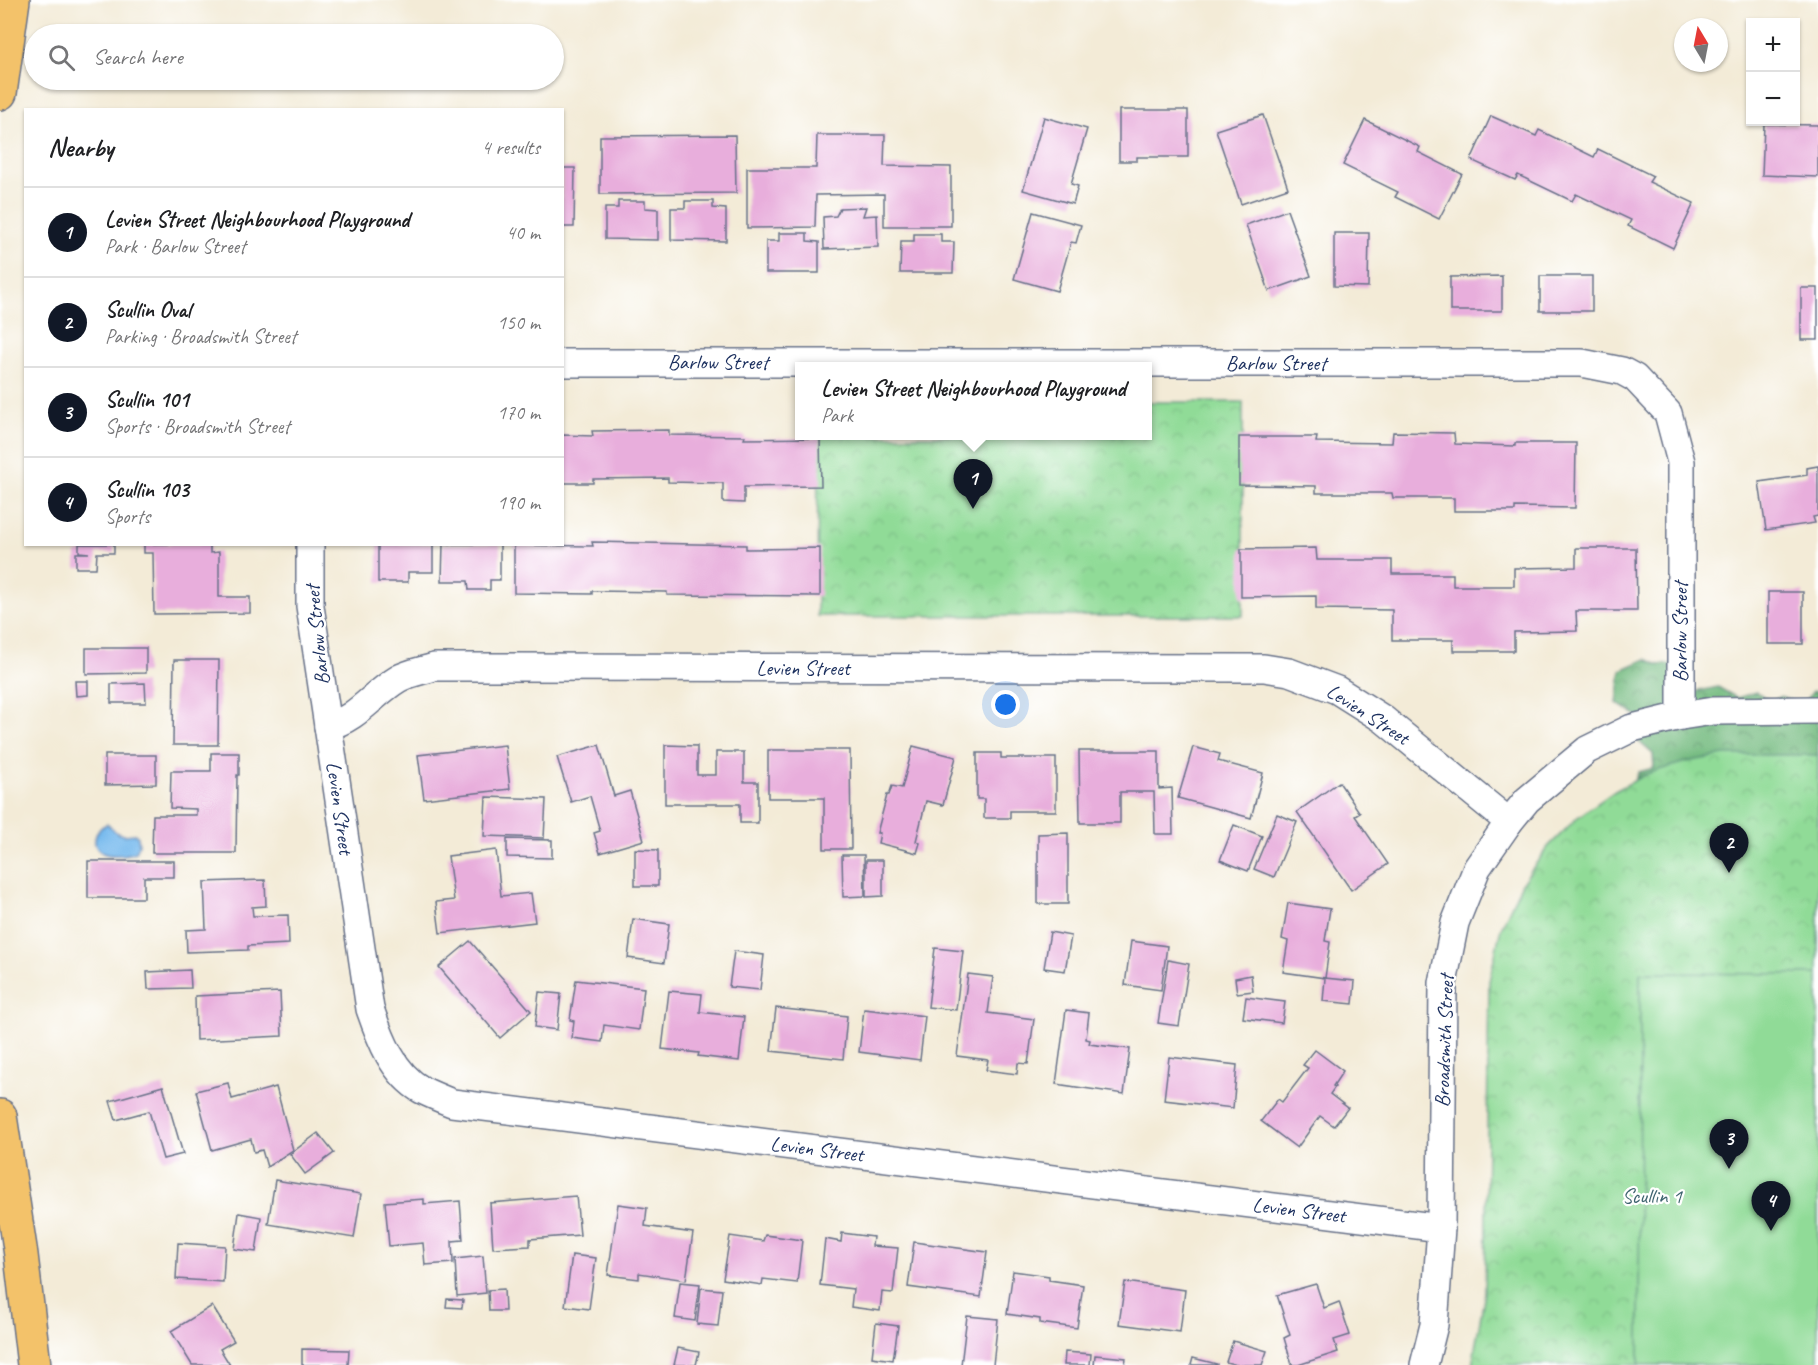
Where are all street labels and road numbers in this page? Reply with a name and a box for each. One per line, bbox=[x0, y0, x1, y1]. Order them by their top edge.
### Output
street label: Barlow Street bbox=[668, 349, 771, 375]
street label: Barlow Street bbox=[1226, 350, 1329, 376]
street label: Barlow Street bbox=[1667, 579, 1693, 682]
street label: Barlow Street bbox=[299, 581, 335, 686]
street label: Levien Street bbox=[756, 655, 852, 681]
street label: Levien Street bbox=[1322, 678, 1416, 751]
street label: Levien Street bbox=[321, 760, 360, 858]
street label: Broadsmith Street bbox=[1429, 971, 1459, 1108]
street label: Levien Street bbox=[769, 1130, 867, 1168]
street label: Levien Street bbox=[1251, 1191, 1349, 1229]

